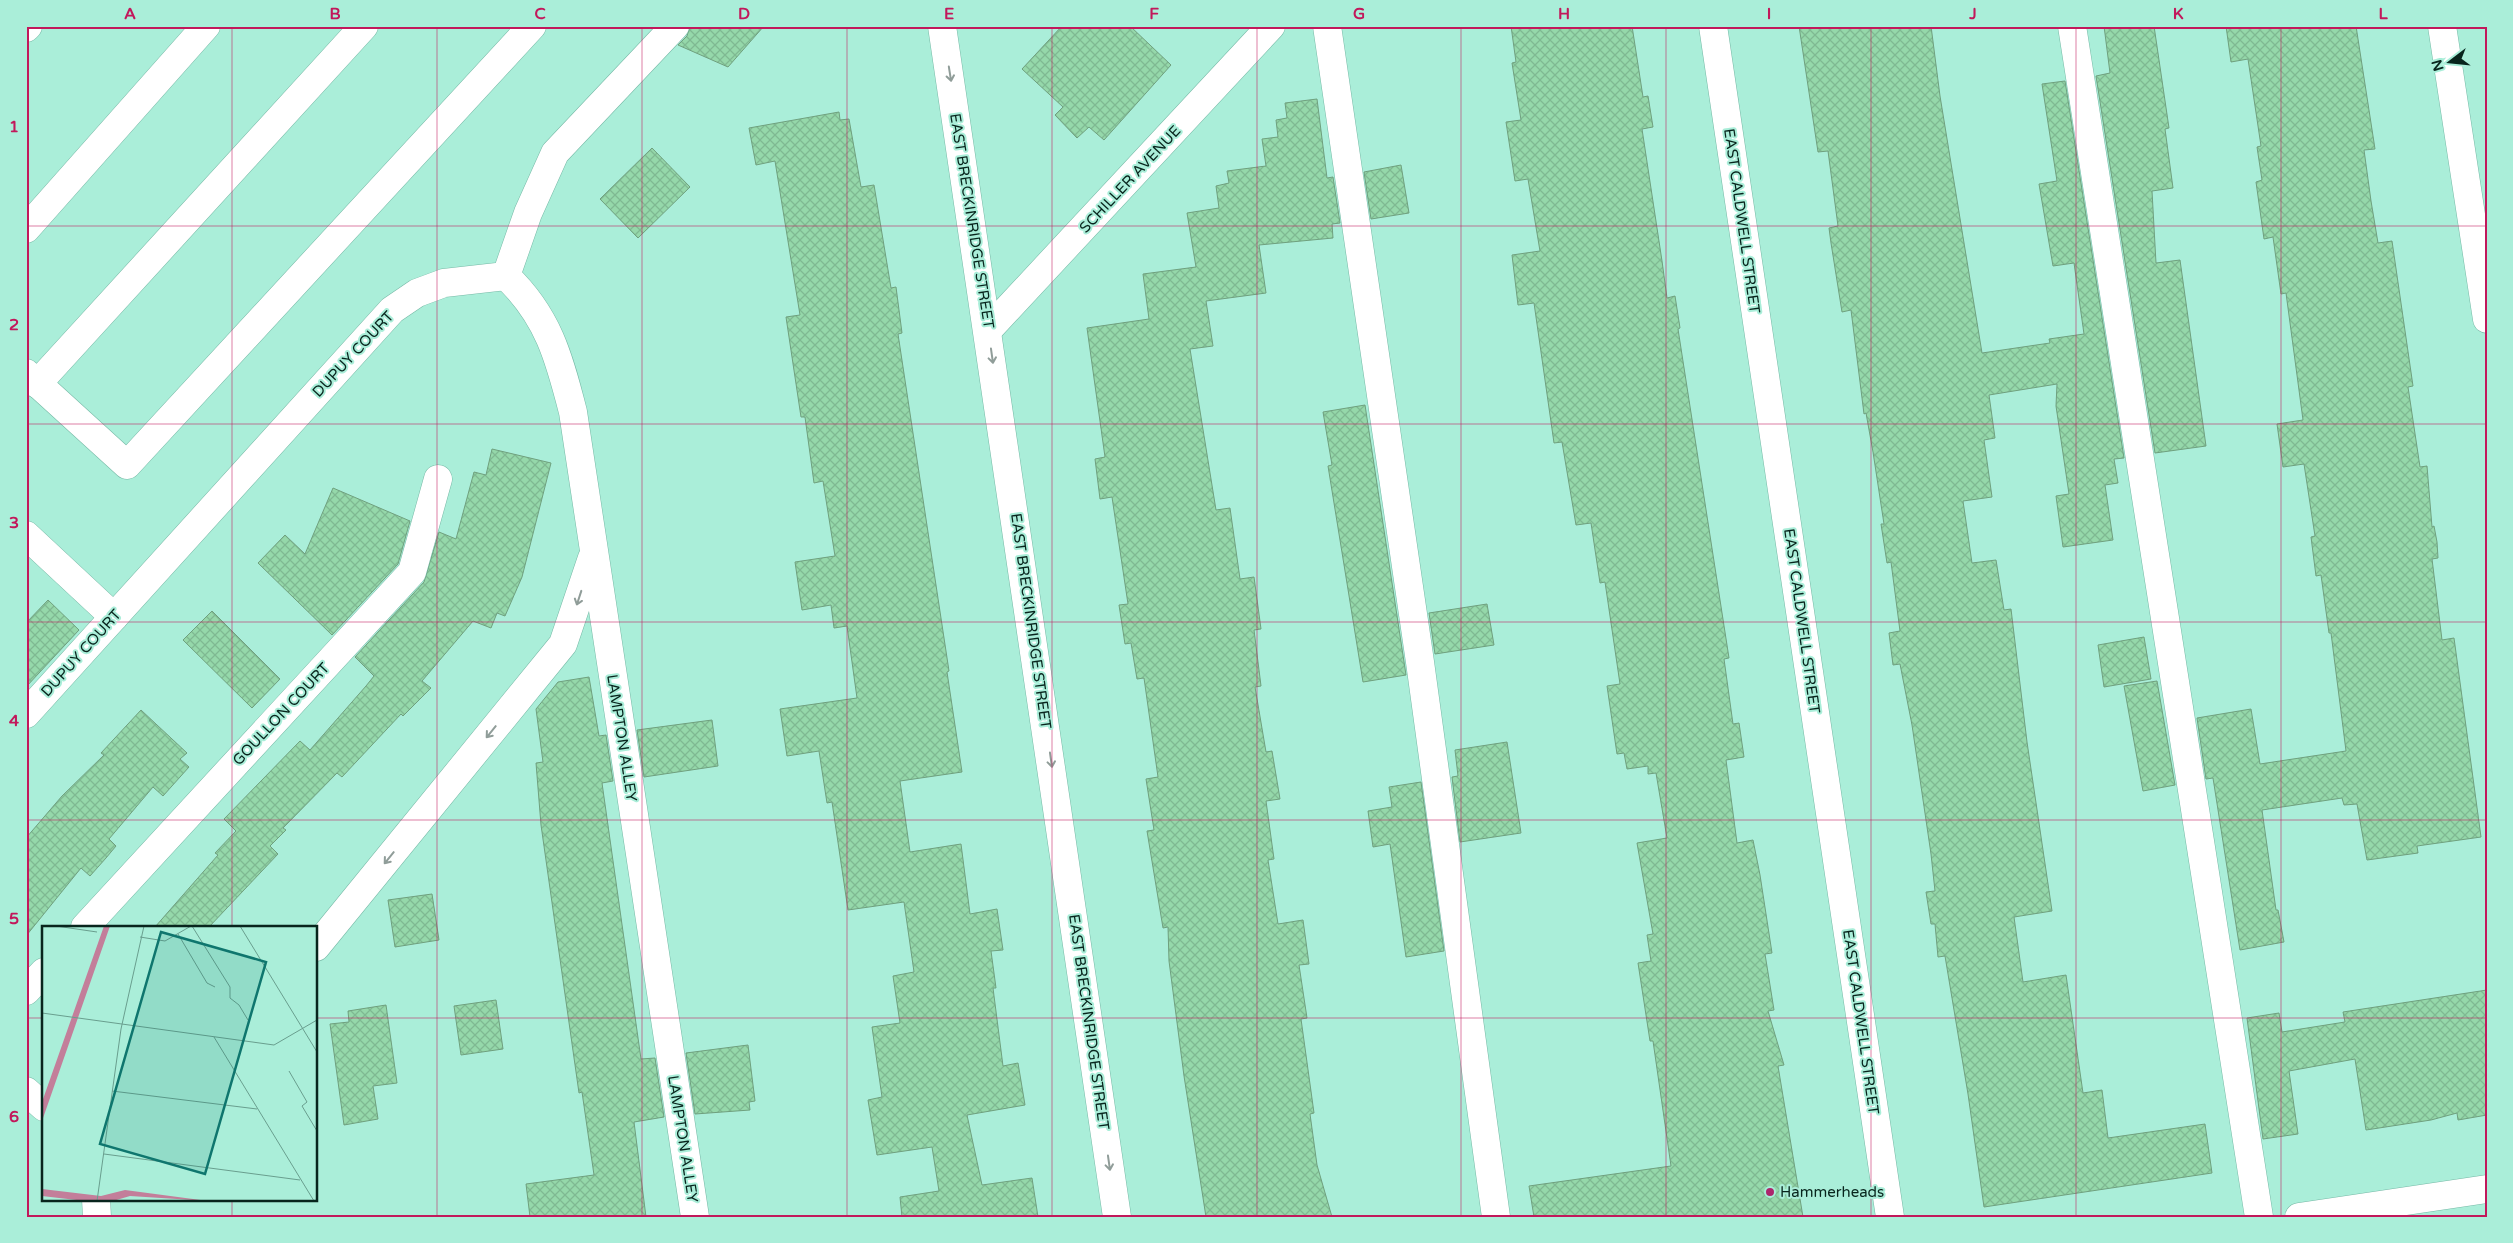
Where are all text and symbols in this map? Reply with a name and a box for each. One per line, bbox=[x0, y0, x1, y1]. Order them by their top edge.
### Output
text: A bbox=[124, 4, 136, 24]
text: B bbox=[329, 4, 341, 24]
text: C bbox=[534, 4, 546, 24]
text: D bbox=[738, 4, 750, 24]
text: E bbox=[944, 4, 954, 24]
text: F bbox=[1149, 4, 1159, 24]
text: G bbox=[1353, 4, 1365, 24]
text: H bbox=[1558, 4, 1570, 24]
text: I bbox=[1767, 4, 1771, 24]
text: J bbox=[1968, 4, 1977, 24]
text: K bbox=[2173, 4, 2184, 24]
text: L bbox=[2378, 4, 2388, 24]
north arrow bbox=[2426, 38, 2476, 88]
text: N bbox=[2428, 58, 2448, 73]
one-way arrow bbox=[945, 66, 955, 82]
street label: EAST BRECKINRIDGE STREET bbox=[946, 112, 998, 330]
text: 1 bbox=[9, 117, 19, 137]
street label: SCHILLER AVENUE bbox=[1076, 122, 1184, 236]
street label: EAST CALDWELL STREET bbox=[1720, 127, 1764, 315]
street label: DUPUY COURT bbox=[309, 307, 397, 401]
text: 2 bbox=[9, 315, 19, 335]
one-way arrow bbox=[987, 348, 997, 364]
street label: EAST BRECKINRIDGE STREET bbox=[1007, 512, 1055, 730]
text: 3 bbox=[9, 513, 19, 533]
street label: EAST CALDWELL STREET bbox=[1780, 527, 1824, 715]
one-way arrow bbox=[573, 590, 583, 606]
street label: DUPUY COURT bbox=[37, 606, 125, 700]
street label: GOULLON COURT bbox=[229, 659, 333, 769]
street label: LAMPTON ALLEY bbox=[603, 673, 641, 803]
text: 4 bbox=[9, 711, 19, 731]
one-way arrow bbox=[486, 725, 497, 738]
one-way arrow bbox=[1046, 751, 1056, 767]
one-way arrow bbox=[383, 851, 394, 864]
text: 5 bbox=[9, 909, 19, 929]
street label: EAST BRECKINRIDGE STREET bbox=[1065, 913, 1113, 1131]
inset map bbox=[42, 926, 318, 1200]
street label: EAST CALDWELL STREET bbox=[1839, 928, 1883, 1116]
street label: LAMPTON ALLEY bbox=[664, 1074, 702, 1204]
text: 6 bbox=[9, 1107, 19, 1127]
one-way arrow bbox=[1105, 1154, 1115, 1170]
place label: Hammerheads bbox=[1780, 1183, 1884, 1201]
marker: Hammerheads bbox=[1764, 1186, 1776, 1198]

